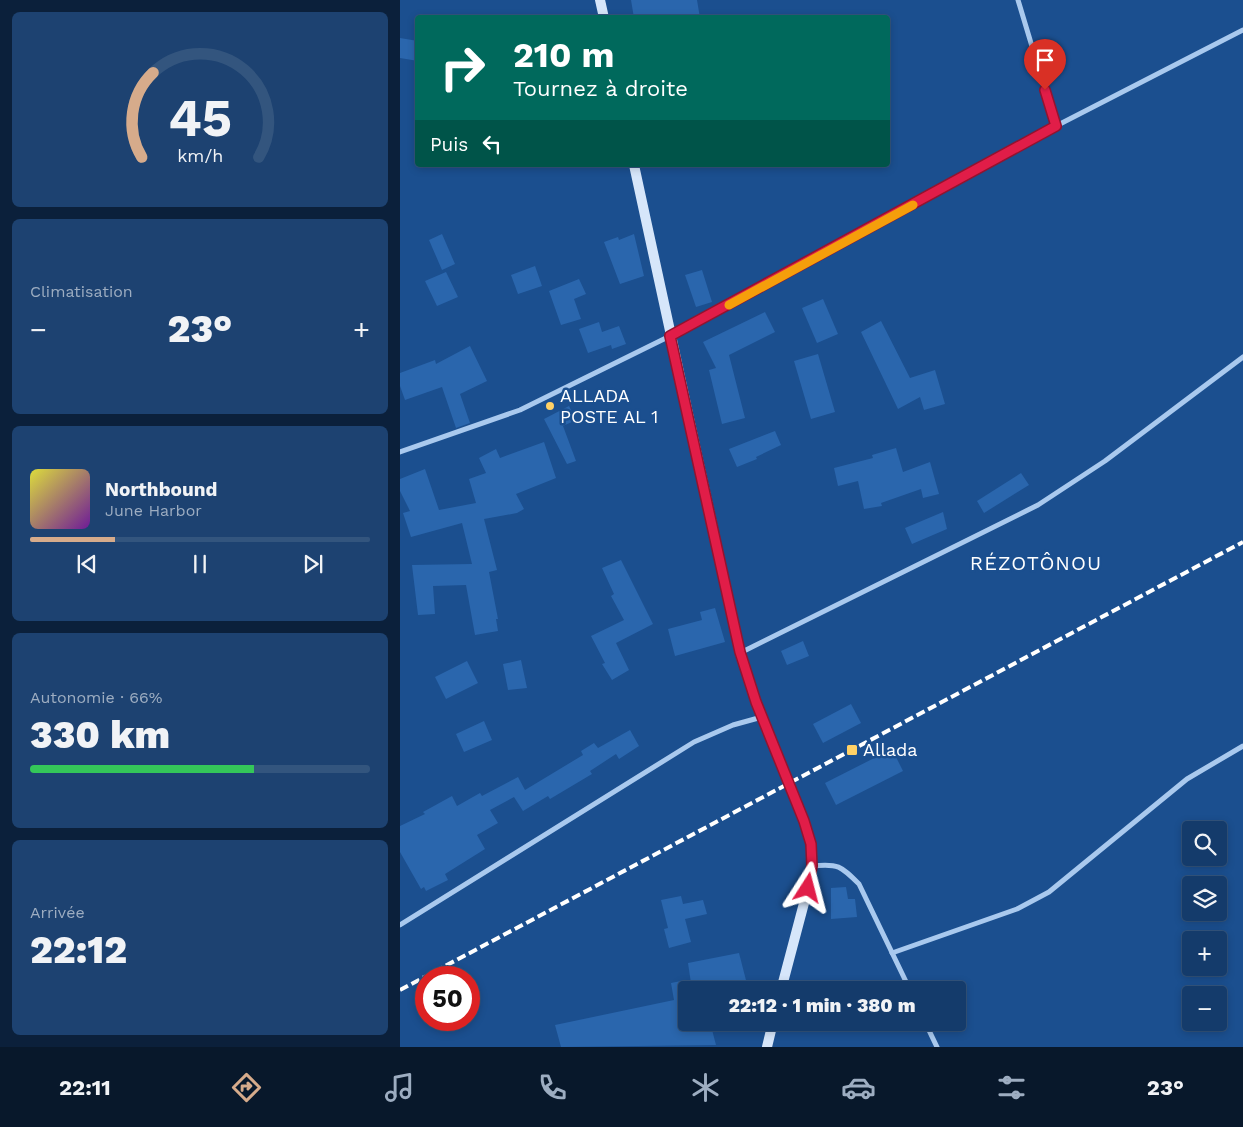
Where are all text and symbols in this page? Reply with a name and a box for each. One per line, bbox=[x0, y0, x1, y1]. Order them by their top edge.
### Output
text: 210 m bbox=[513, 34, 614, 76]
icon: right bbox=[430, 35, 495, 100]
pin bbox=[1024, 39, 1066, 90]
icon: arrive bbox=[1031, 46, 1059, 74]
text: Tournez à droite bbox=[513, 76, 688, 101]
text: 45 bbox=[168, 88, 232, 149]
icon: left bbox=[478, 130, 506, 158]
text: Puis bbox=[430, 133, 468, 156]
text: km/h bbox=[177, 145, 223, 166]
text: Climatisation bbox=[30, 282, 133, 301]
text: 23° bbox=[168, 307, 232, 351]
text: − bbox=[30, 313, 47, 346]
text: + bbox=[353, 313, 370, 346]
place label: ALLADA POSTE AL 1 bbox=[560, 385, 658, 427]
marker: ALLADA POSTE AL 1 bbox=[544, 400, 556, 412]
text: Northbound bbox=[105, 478, 217, 501]
text: June Harbor bbox=[105, 501, 202, 520]
icon: previous bbox=[73, 550, 101, 578]
icon: pause bbox=[186, 550, 214, 578]
icon: next bbox=[299, 550, 327, 578]
district label: RÉZOTÔNOU bbox=[970, 551, 1102, 575]
text: Autonomie · 66% bbox=[30, 688, 163, 707]
text: 330 km bbox=[30, 713, 170, 757]
place label: Allada bbox=[863, 739, 918, 760]
marker: Allada bbox=[845, 743, 859, 757]
map controls bbox=[1182, 821, 1227, 1031]
button: search bbox=[1182, 821, 1227, 866]
position arrow bbox=[781, 861, 833, 913]
button: layers bbox=[1182, 876, 1227, 921]
text: Arrivée bbox=[30, 903, 85, 922]
text: 22:12 bbox=[30, 928, 127, 972]
button: + bbox=[1182, 931, 1227, 976]
speed limit sign: 50 bbox=[415, 966, 480, 1031]
button: − bbox=[1182, 986, 1227, 1031]
text: 22:12 · 1 min · 380 m bbox=[728, 994, 916, 1017]
icon: directions bbox=[229, 1070, 264, 1105]
icon: music bbox=[382, 1070, 417, 1105]
icon: phone bbox=[535, 1070, 570, 1105]
icon: climate bbox=[688, 1070, 723, 1105]
icon: car bbox=[841, 1070, 876, 1105]
icon: filters bbox=[994, 1070, 1029, 1105]
text: 22:11 bbox=[59, 1075, 111, 1100]
text: 23° bbox=[1147, 1075, 1184, 1100]

